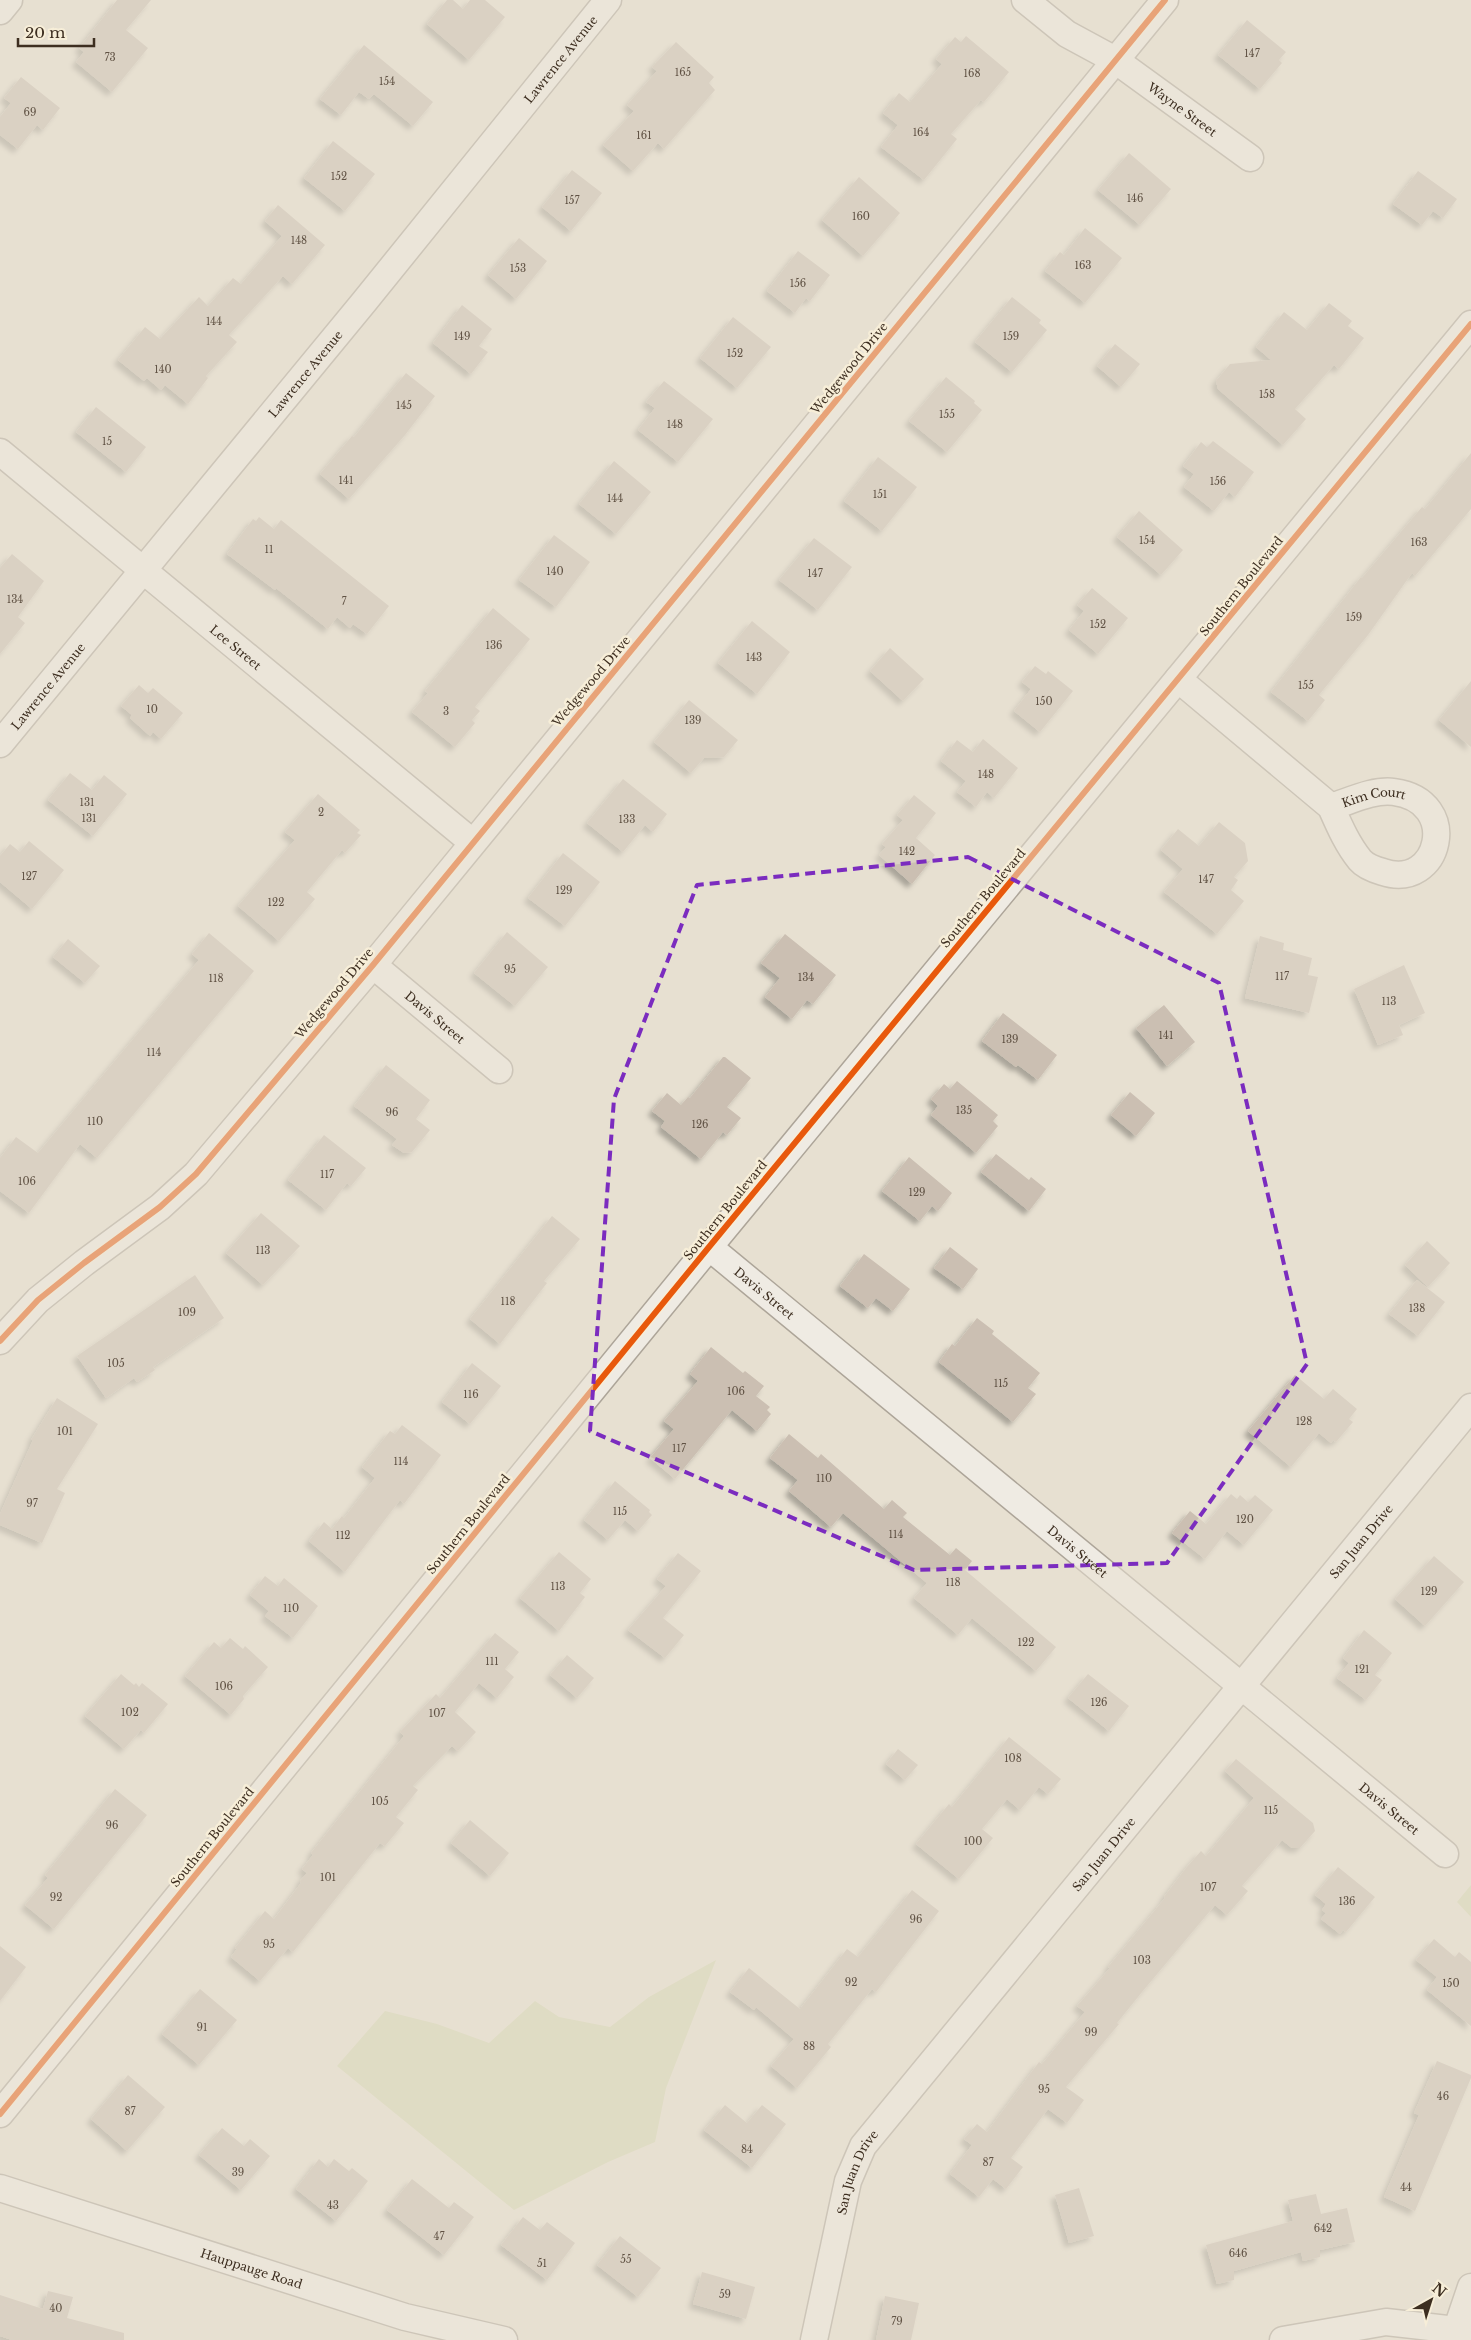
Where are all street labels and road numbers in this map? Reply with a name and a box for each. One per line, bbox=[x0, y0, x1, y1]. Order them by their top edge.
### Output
street label: Lawrence Avenue bbox=[520, 12, 600, 106]
street label: Wayne Street bbox=[1144, 78, 1220, 139]
street label: Wedgewood Drive bbox=[807, 319, 891, 418]
street label: Lawrence Avenue bbox=[265, 327, 345, 420]
street label: Southern Boulevard bbox=[1196, 533, 1286, 639]
street label: Lee Street bbox=[207, 621, 265, 673]
street label: Wedgewood Drive bbox=[548, 633, 633, 730]
street label: Lawrence Avenue bbox=[7, 639, 88, 733]
street label: Kim Court bbox=[1339, 784, 1408, 810]
street label: Southern Boulevard bbox=[937, 846, 1029, 950]
street label: Wedgewood Drive bbox=[291, 945, 376, 1042]
street label: Davis Street bbox=[402, 988, 469, 1046]
street label: Southern Boulevard bbox=[680, 1157, 770, 1263]
street label: Davis Street bbox=[731, 1264, 798, 1322]
street label: Southern Boulevard bbox=[423, 1471, 513, 1577]
street label: San Juan Drive bbox=[1326, 1501, 1396, 1581]
street label: Davis Street bbox=[1045, 1522, 1111, 1581]
street label: Davis Street bbox=[1356, 1779, 1423, 1838]
street label: Southern Boulevard bbox=[167, 1784, 257, 1890]
street label: San Juan Drive bbox=[1069, 1814, 1138, 1894]
street label: San Juan Drive bbox=[833, 2126, 881, 2216]
street label: Hauppauge Road bbox=[199, 2245, 304, 2291]

